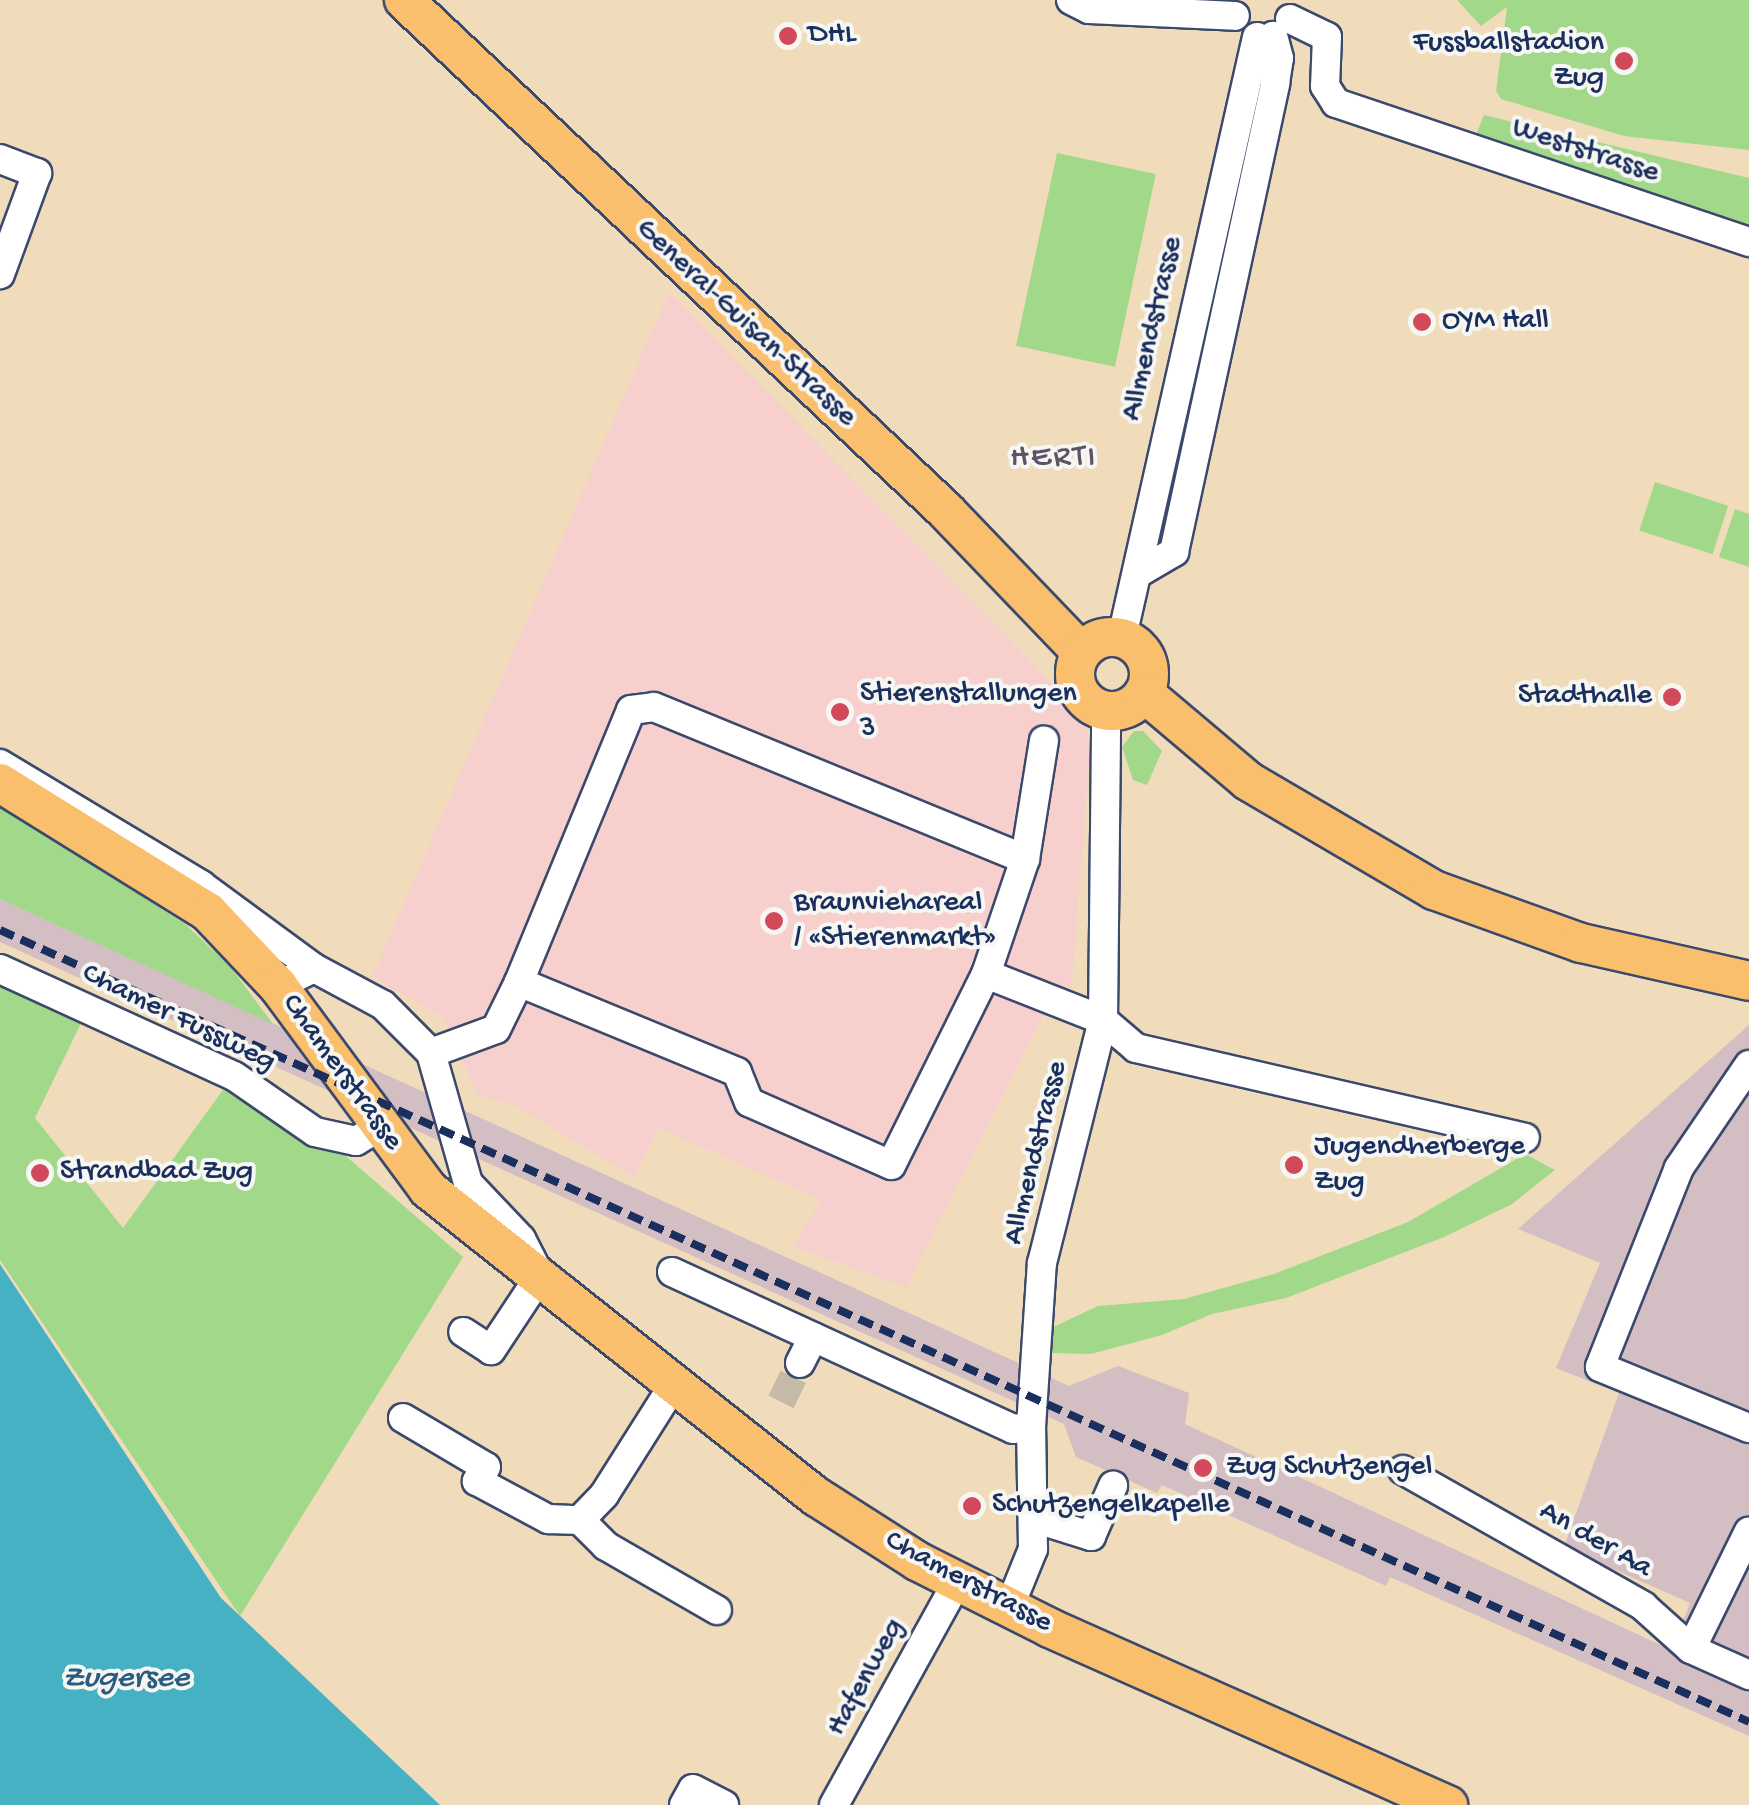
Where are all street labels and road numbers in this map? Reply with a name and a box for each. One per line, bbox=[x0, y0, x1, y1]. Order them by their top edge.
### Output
street label: Weststrasse bbox=[1507, 111, 1663, 193]
street label: General-Guisan-Strasse bbox=[627, 212, 863, 436]
street label: Allmendstrasse bbox=[1115, 234, 1193, 424]
street label: Chamer Fussweg bbox=[75, 957, 281, 1081]
street label: Chamerstrasse bbox=[272, 988, 410, 1158]
street label: Allmendstrasse bbox=[997, 1058, 1077, 1248]
street label: An der Aa bbox=[1532, 1494, 1658, 1588]
street label: Chamerstrasse bbox=[878, 1524, 1058, 1642]
street label: Hafenweg bbox=[820, 1613, 914, 1743]

